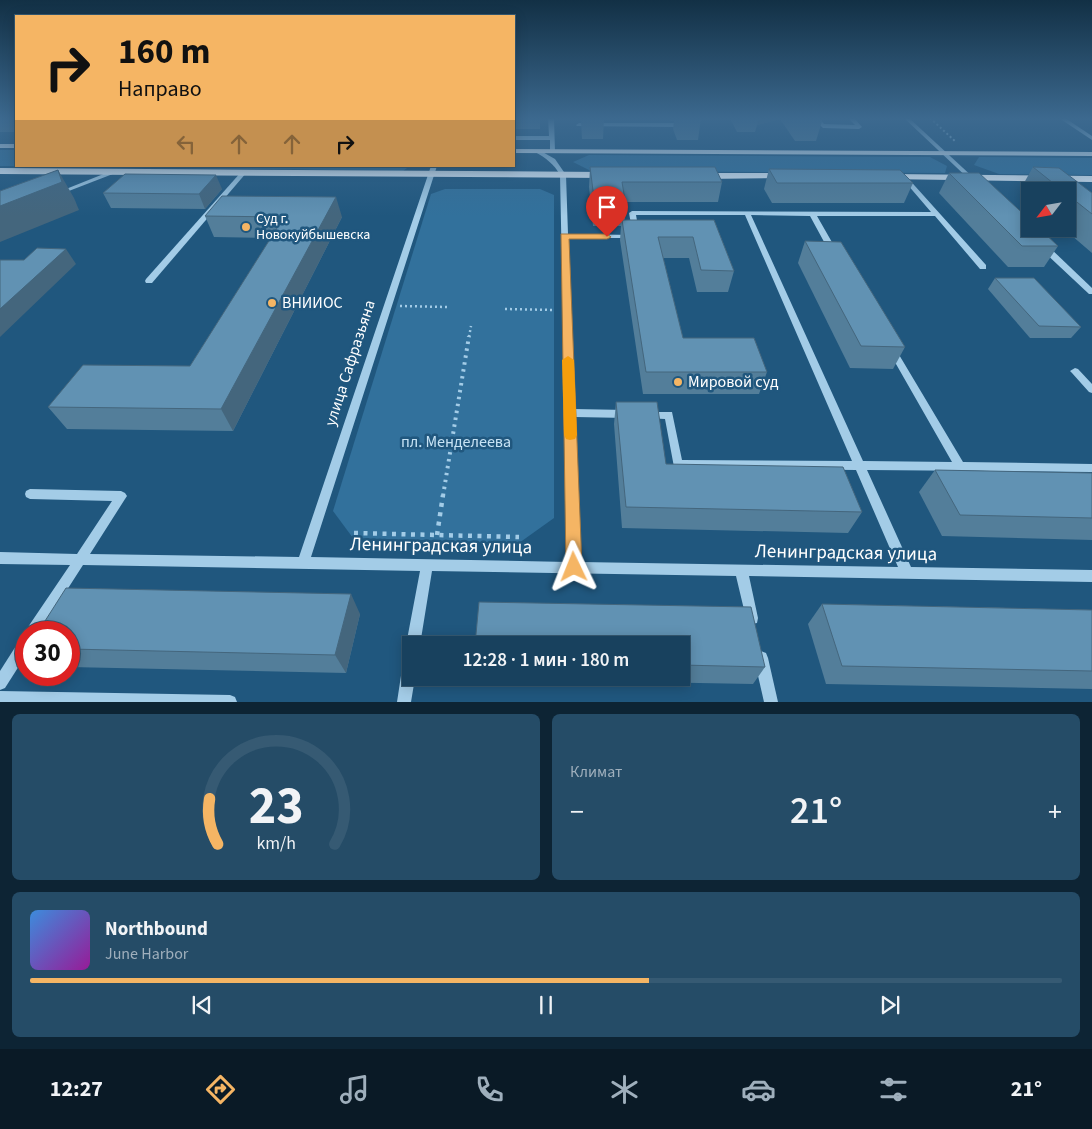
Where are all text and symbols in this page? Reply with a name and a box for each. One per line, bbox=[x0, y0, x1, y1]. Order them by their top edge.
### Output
text: 160 m bbox=[118, 27, 210, 77]
icon: right bbox=[35, 35, 100, 100]
text: Направо bbox=[118, 73, 202, 105]
icon: left bbox=[172, 130, 200, 158]
icon: ahead bbox=[225, 130, 253, 158]
icon: ahead bbox=[278, 130, 306, 158]
icon: right bbox=[331, 130, 359, 158]
north arrow bbox=[1021, 182, 1076, 238]
map controls bbox=[1021, 182, 1076, 237]
pin bbox=[586, 186, 628, 237]
icon: arrive bbox=[593, 193, 621, 221]
place label: Суд г. Новокуйбышевска bbox=[256, 209, 370, 245]
marker: Суд г. Новокуйбышевска bbox=[240, 221, 252, 233]
place label: ВНИИОС bbox=[282, 292, 343, 314]
marker: ВНИИОС bbox=[266, 297, 278, 309]
street label: улица Сафразьяна bbox=[319, 297, 381, 429]
place label: Мировой суд bbox=[688, 371, 779, 393]
marker: Мировой суд bbox=[672, 376, 684, 388]
park label: пл. Менделеева bbox=[401, 431, 511, 453]
street label: Ленинградская улица bbox=[350, 531, 532, 561]
street label: Ленинградская улица bbox=[755, 538, 937, 568]
position arrow bbox=[547, 540, 599, 592]
speed limit sign: 30 bbox=[15, 621, 80, 686]
text: 12:28 · 1 мин · 180 m bbox=[463, 647, 629, 674]
text: Климат bbox=[570, 761, 622, 783]
text: 23 bbox=[249, 770, 303, 844]
text: 21° bbox=[790, 784, 842, 838]
text: − bbox=[570, 792, 584, 832]
text: + bbox=[1048, 792, 1062, 832]
text: km/h bbox=[256, 831, 296, 856]
text: Northbound bbox=[105, 916, 208, 943]
text: June Harbor bbox=[105, 943, 188, 965]
icon: previous bbox=[188, 991, 216, 1019]
icon: pause bbox=[532, 991, 560, 1019]
icon: next bbox=[876, 991, 904, 1019]
icon: directions bbox=[203, 1072, 238, 1107]
icon: music bbox=[337, 1072, 372, 1107]
icon: phone bbox=[472, 1072, 507, 1107]
icon: climate bbox=[607, 1072, 642, 1107]
icon: car bbox=[741, 1072, 776, 1107]
icon: filters bbox=[876, 1072, 911, 1107]
text: 12:27 bbox=[50, 1073, 103, 1105]
text: 21° bbox=[1011, 1073, 1042, 1105]

